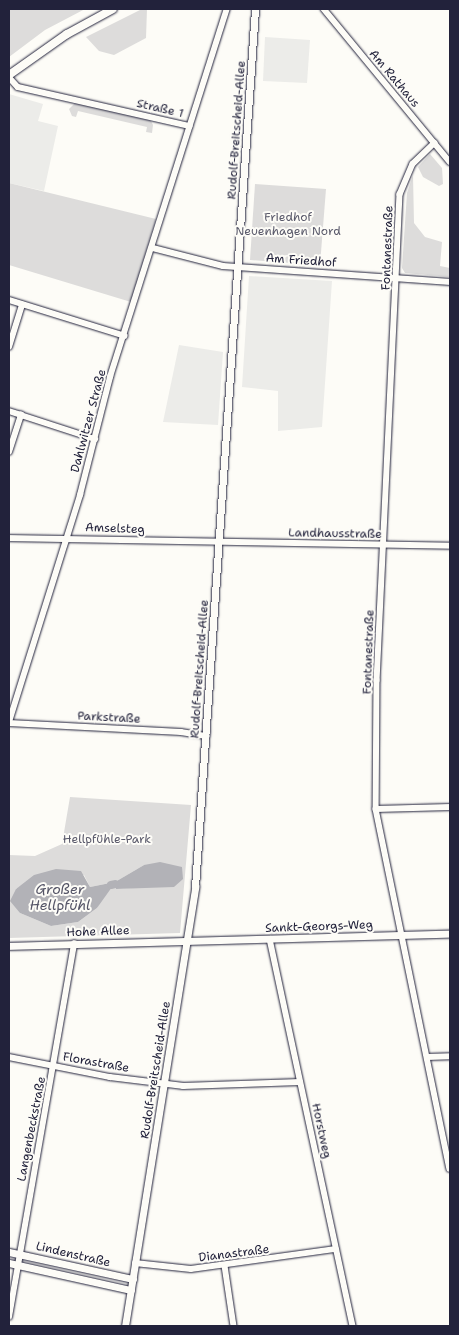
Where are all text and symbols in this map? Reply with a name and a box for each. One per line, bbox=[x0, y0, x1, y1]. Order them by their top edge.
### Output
street label: Am Rathaus bbox=[366, 47, 422, 111]
street label: Rudolf-Breitscheid-Allee bbox=[225, 60, 249, 200]
street label: Straße 1 bbox=[135, 97, 185, 121]
street label: Fontanestraße bbox=[379, 205, 397, 291]
park label: Friedhof Neuenhagen Nord bbox=[235, 211, 341, 239]
street label: Am Friedhof bbox=[265, 251, 337, 271]
street label: Dahlwitzer Straße bbox=[68, 368, 110, 474]
street label: Amselsteg bbox=[85, 521, 145, 537]
street label: Landhausstraße bbox=[288, 526, 382, 542]
street label: Rudolf-Breitscheid-Allee bbox=[188, 599, 212, 739]
street label: Fontanestraße bbox=[360, 609, 378, 695]
street label: Parkstraße bbox=[77, 709, 141, 727]
park label: Hellpfühle-Park bbox=[63, 833, 151, 847]
water label: Großer Hellpfühl bbox=[30, 881, 90, 914]
street label: Sankt-Georgs-Weg bbox=[265, 918, 373, 936]
street label: Hohe Allee bbox=[66, 924, 130, 940]
street label: Rudolf-Breitscheid-Allee bbox=[138, 1000, 174, 1140]
street label: Florastraße bbox=[62, 1050, 130, 1076]
street label: Langenbeckstraße bbox=[15, 1075, 49, 1183]
street label: Horstweg bbox=[308, 1102, 334, 1160]
street label: Lindenstraße bbox=[34, 1239, 112, 1271]
street label: Dianastraße bbox=[198, 1243, 270, 1265]

